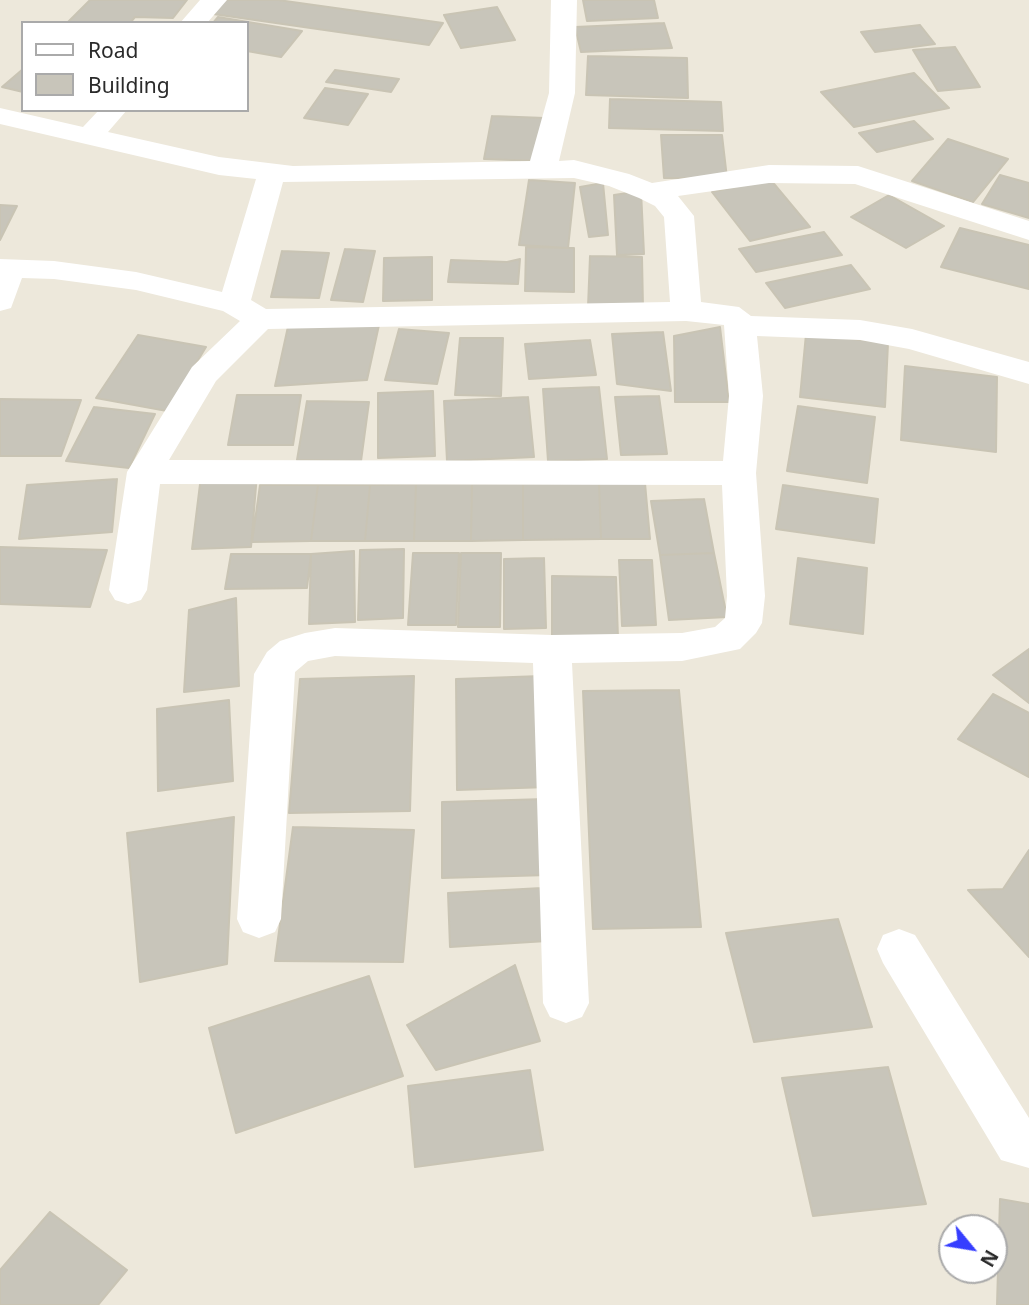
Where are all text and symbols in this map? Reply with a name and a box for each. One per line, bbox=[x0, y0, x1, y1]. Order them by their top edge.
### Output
legend bbox=[21, 21, 248, 112]
text: Road bbox=[88, 36, 138, 64]
text: Building bbox=[88, 71, 170, 99]
north arrow bbox=[938, 1214, 1008, 1284]
text: N bbox=[974, 1245, 1005, 1272]

